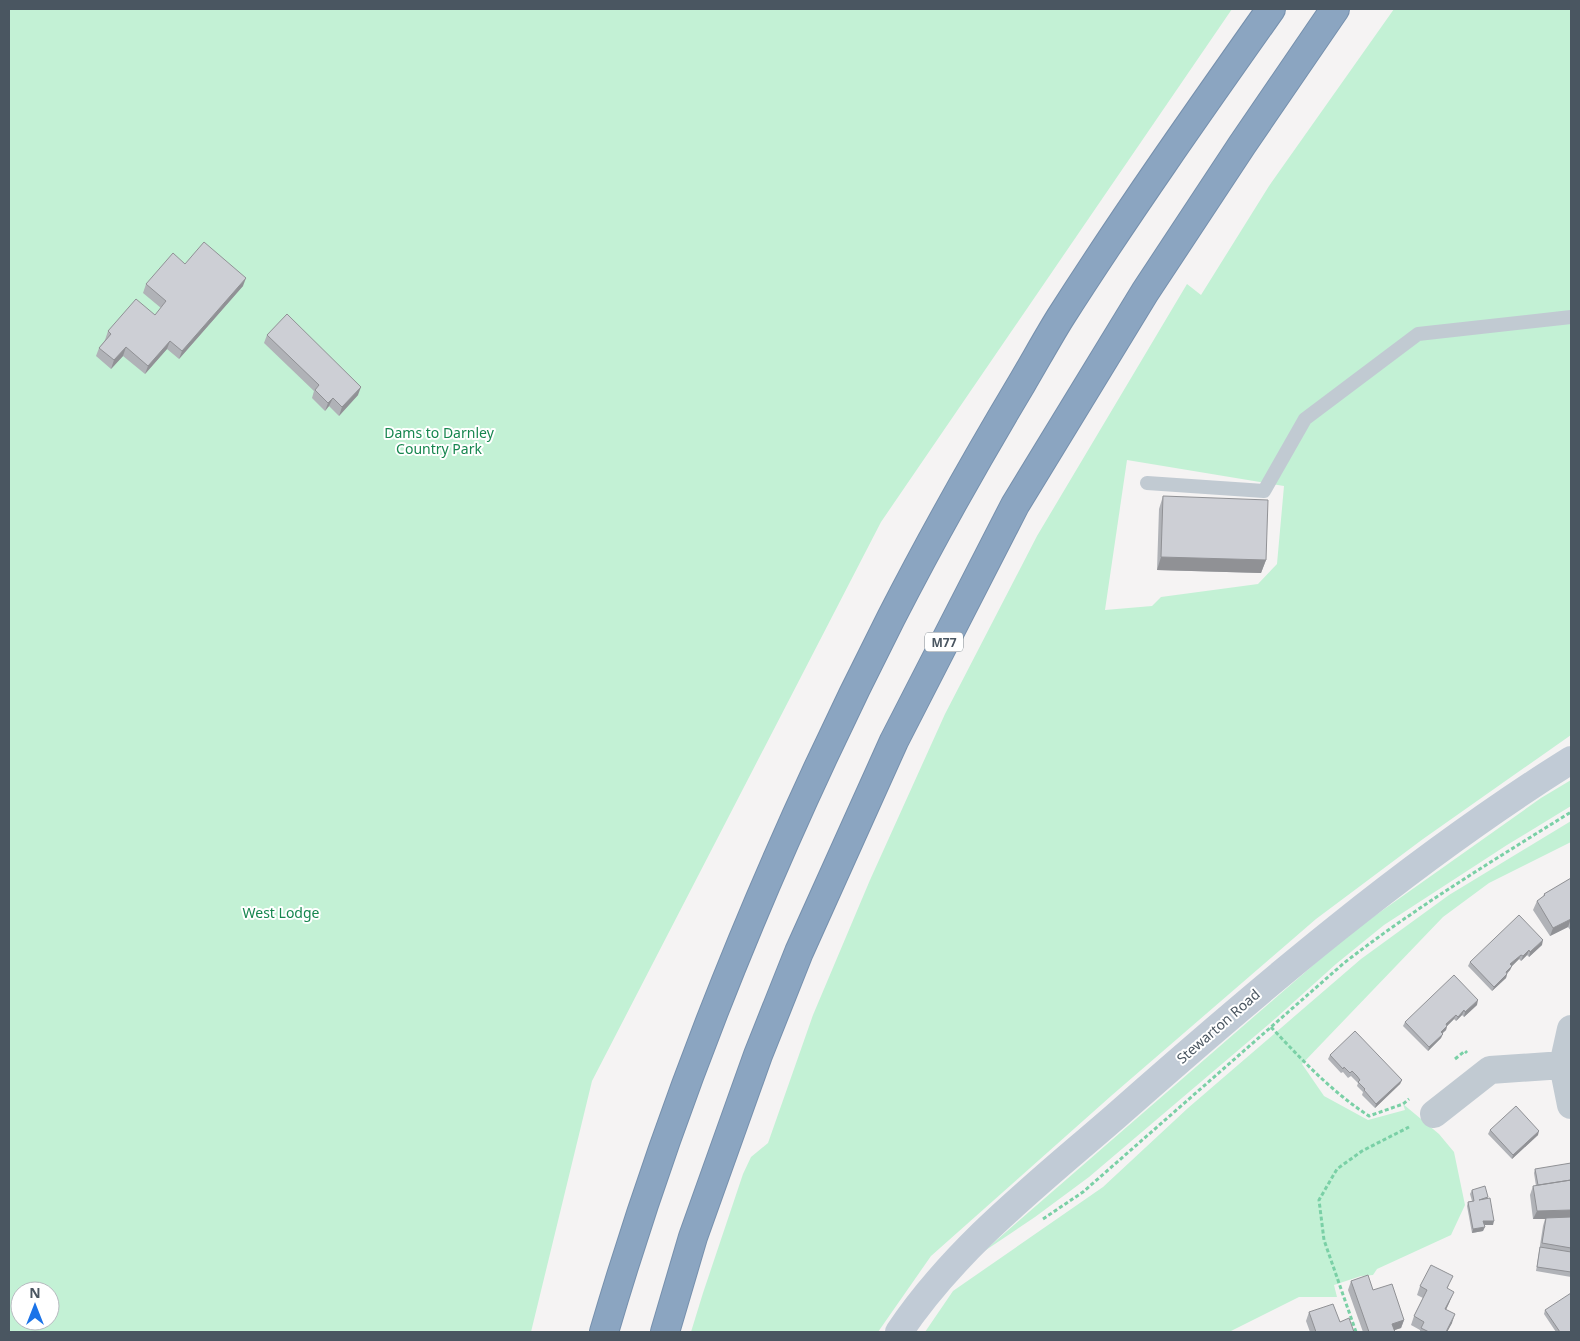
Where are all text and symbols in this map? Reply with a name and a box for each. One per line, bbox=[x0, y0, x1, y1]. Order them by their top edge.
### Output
park label: Dams to Darnley Country Park bbox=[384, 423, 495, 458]
road number: M77 bbox=[925, 632, 963, 652]
park label: West Lodge bbox=[243, 903, 320, 922]
street label: Stewarton Road bbox=[1172, 985, 1264, 1067]
north arrow bbox=[10, 1281, 60, 1331]
text: N bbox=[29, 1283, 41, 1302]

